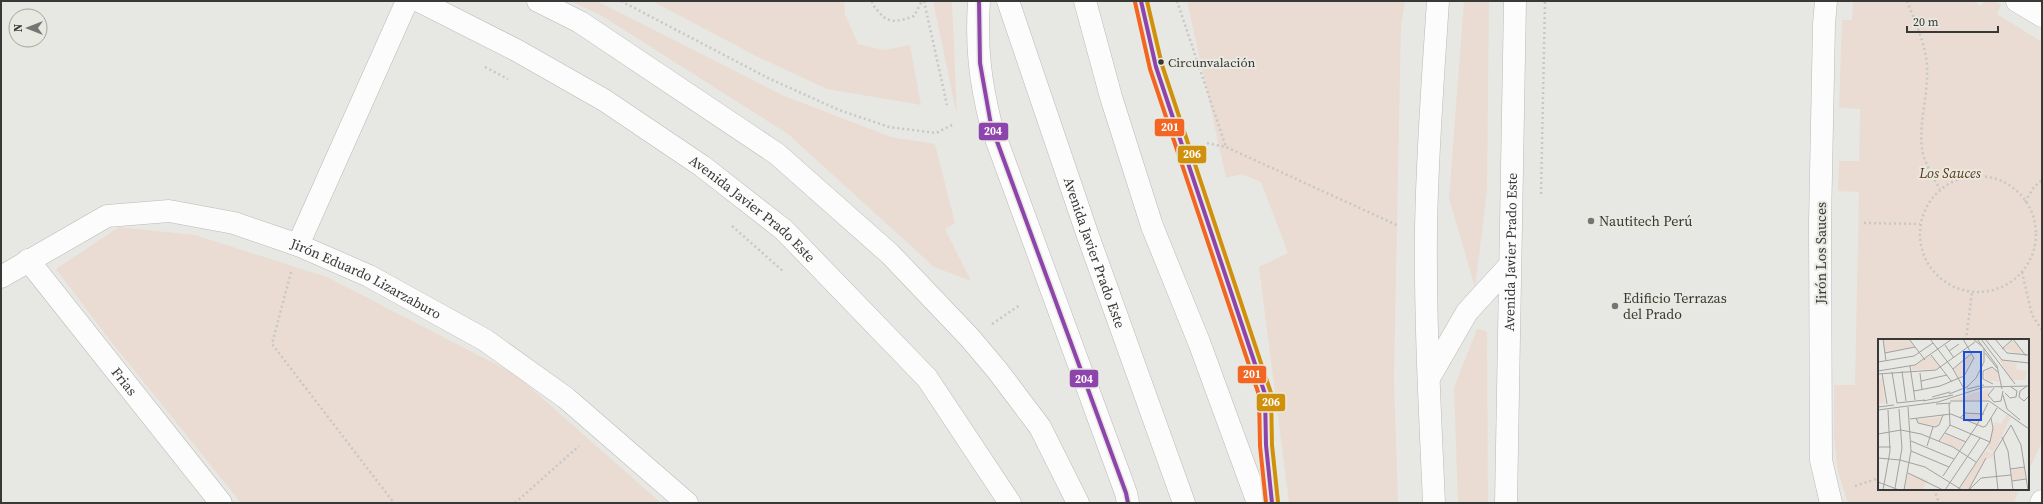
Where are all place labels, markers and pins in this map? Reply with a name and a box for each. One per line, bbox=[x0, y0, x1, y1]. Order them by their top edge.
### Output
place label: Circunvalación bbox=[1168, 54, 1256, 71]
marker: Circunvalación bbox=[1156, 57, 1166, 67]
place label: Nautitech Perú bbox=[1599, 211, 1692, 231]
marker: Nautitech Perú bbox=[1586, 216, 1596, 226]
place label: Edificio Terrazas del Prado bbox=[1623, 288, 1727, 324]
marker: Edificio Terrazas del Prado bbox=[1610, 301, 1620, 311]

